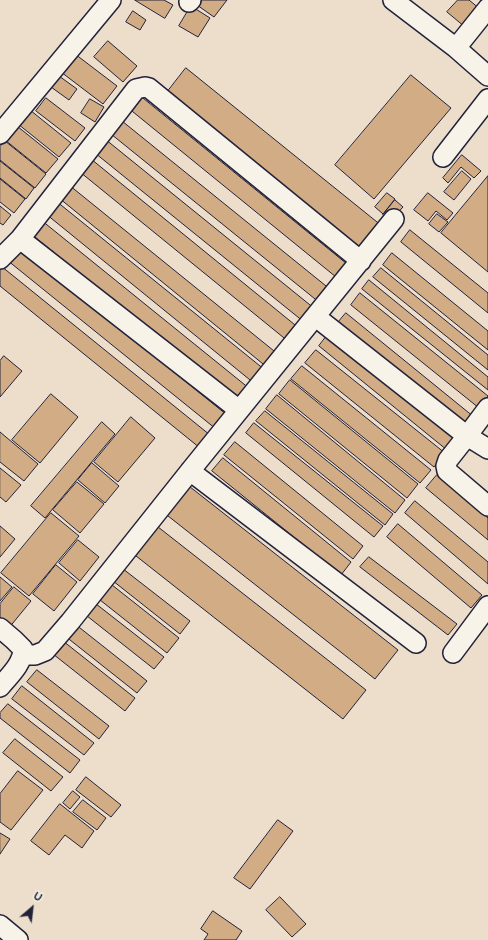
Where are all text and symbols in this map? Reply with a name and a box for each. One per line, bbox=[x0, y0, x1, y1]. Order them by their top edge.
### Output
north arrow bbox=[12, 888, 52, 928]
text: U bbox=[31, 889, 44, 905]

